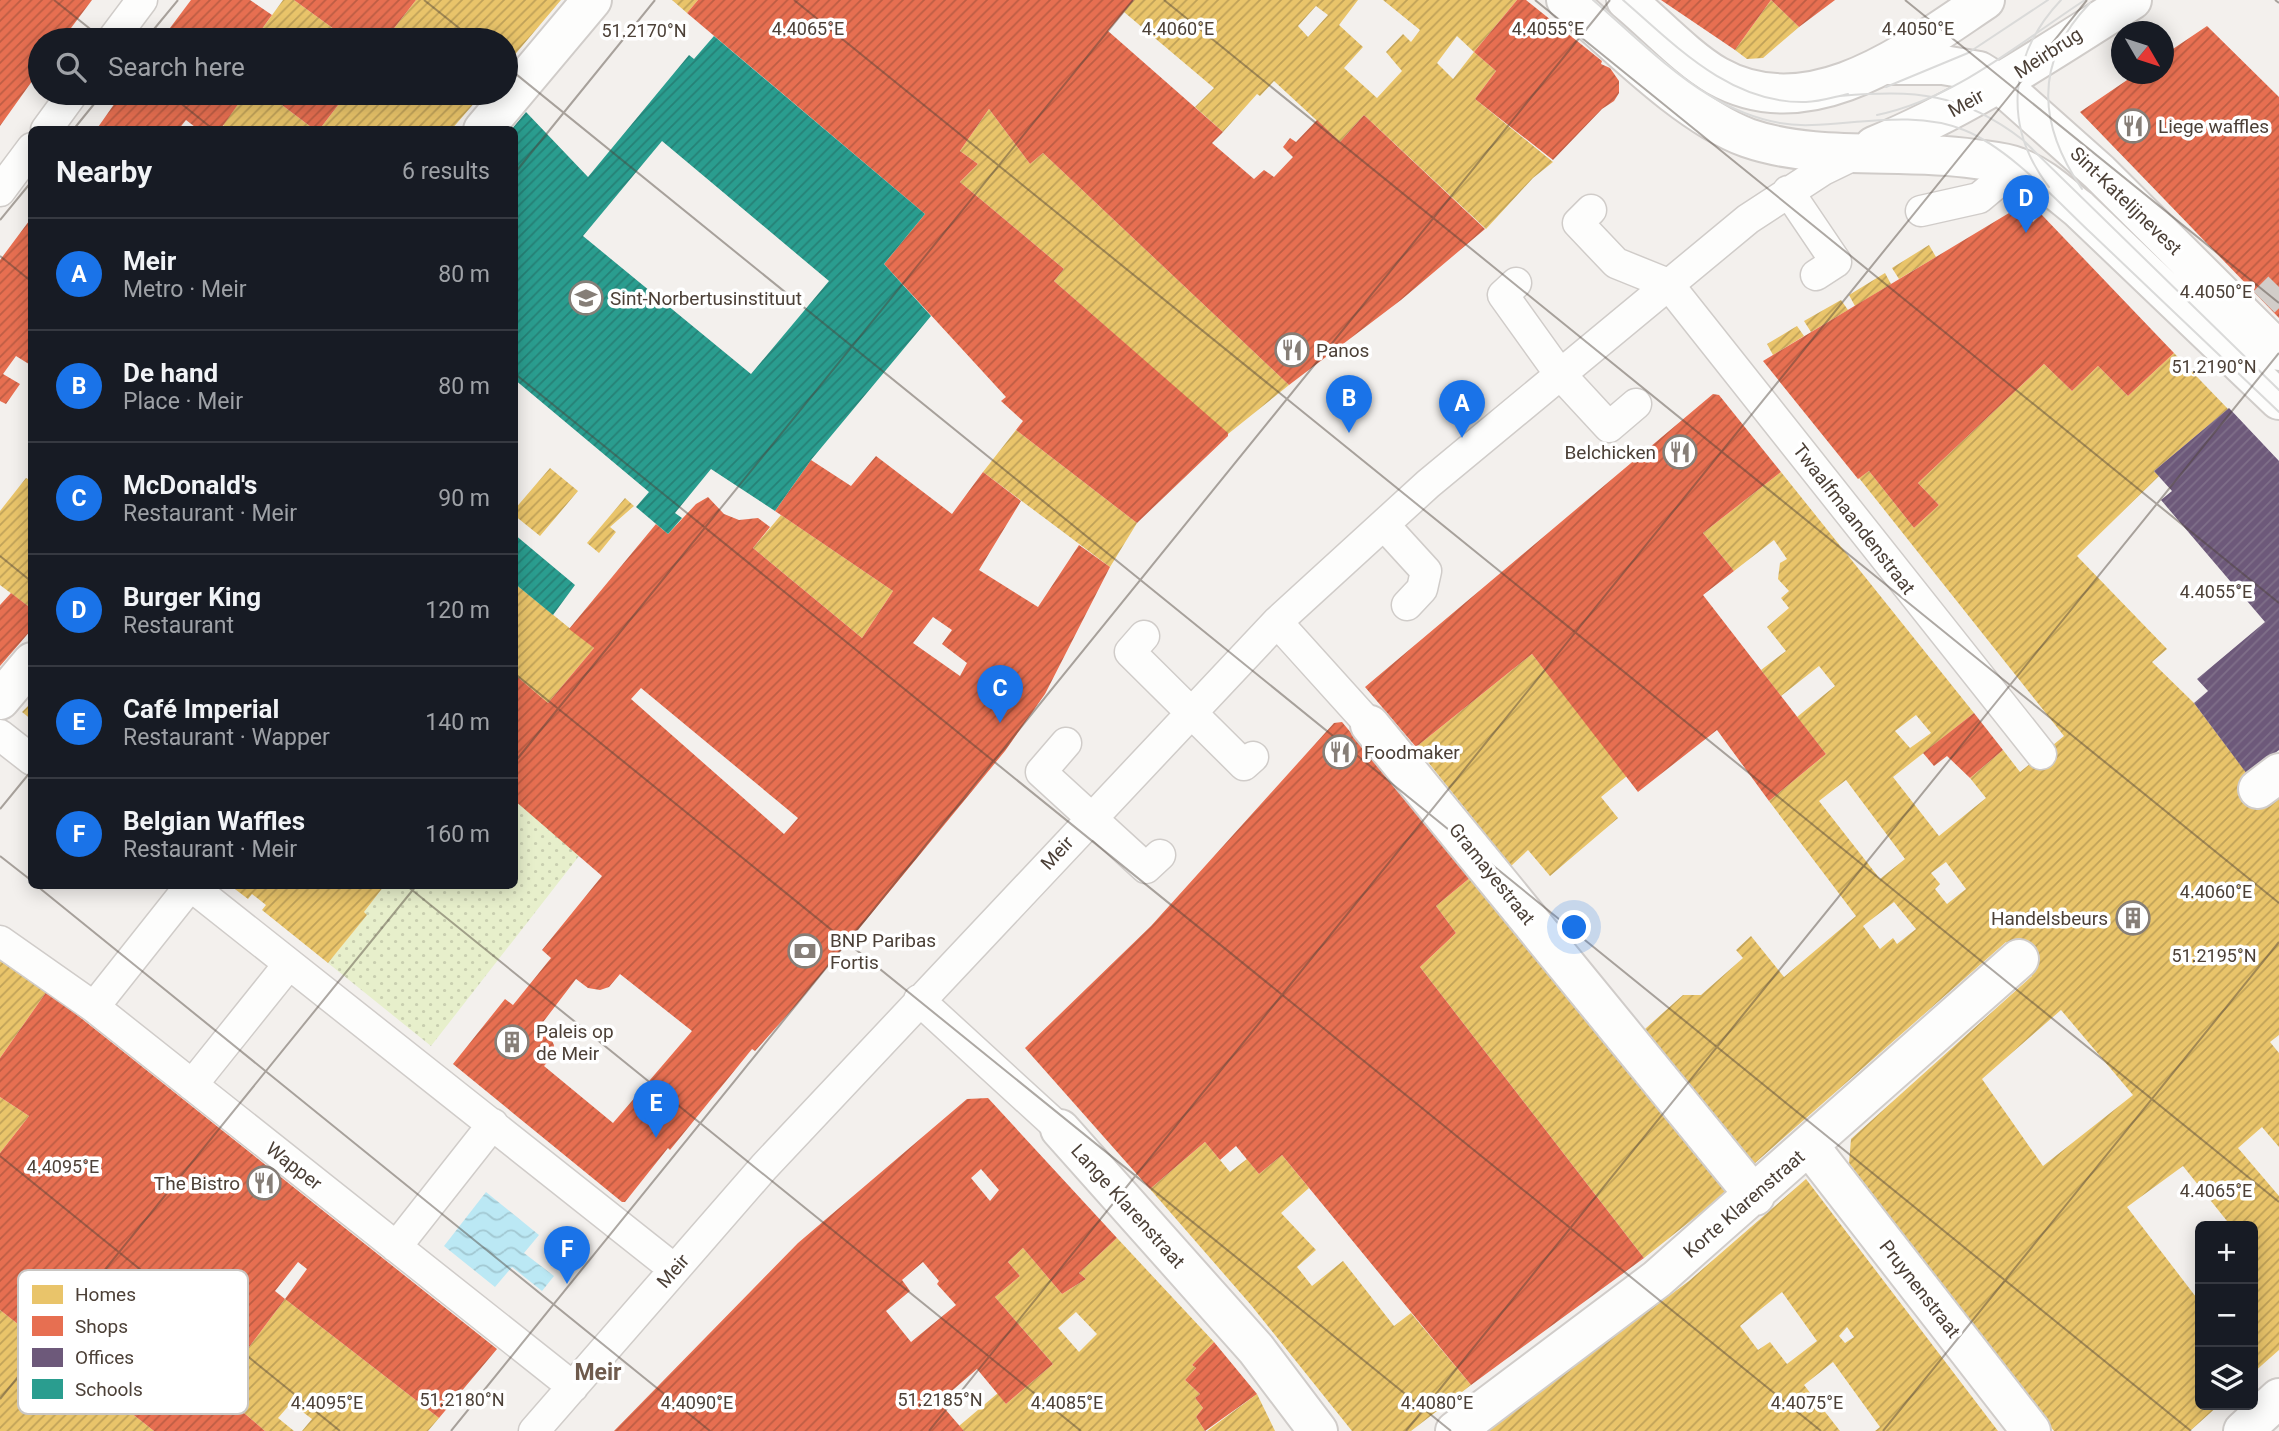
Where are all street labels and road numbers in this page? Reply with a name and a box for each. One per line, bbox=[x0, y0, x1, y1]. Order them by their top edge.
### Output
street label: Meirbrug bbox=[2010, 23, 2086, 83]
street label: Meir bbox=[1944, 84, 1989, 122]
street label: Sint-Katelijnevest bbox=[2066, 142, 2186, 260]
street label: Twaalfmaandenstraat bbox=[1788, 439, 1920, 599]
street label: Gramayestraat bbox=[1444, 819, 1540, 929]
street label: Meir bbox=[1036, 831, 1079, 875]
street label: Wapper bbox=[261, 1137, 327, 1195]
street label: Lange Klarenstraat bbox=[1066, 1139, 1190, 1273]
street label: Korte Klarenstraat bbox=[1679, 1145, 1809, 1263]
street label: Pruynenstraat bbox=[1875, 1235, 1965, 1343]
street label: Meir bbox=[652, 1249, 694, 1293]

